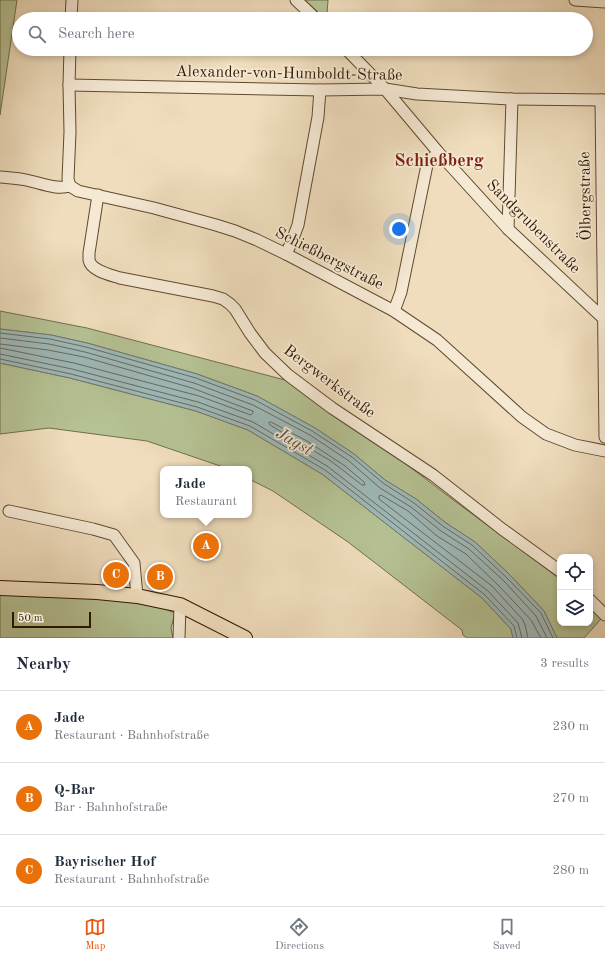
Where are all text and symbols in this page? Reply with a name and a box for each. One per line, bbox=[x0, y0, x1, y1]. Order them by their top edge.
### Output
search box bbox=[12, 12, 593, 56]
icon: search bbox=[26, 23, 48, 45]
text: Search here bbox=[58, 27, 135, 42]
street label: Alexander-von-Humboldt-Straße bbox=[175, 64, 403, 84]
street label: Ölbergstraße bbox=[573, 151, 595, 241]
district label: Schießberg bbox=[394, 152, 484, 170]
street label: Sandgrubenstraße bbox=[483, 177, 583, 277]
your location bbox=[389, 219, 409, 239]
street label: Schießbergstraße bbox=[272, 225, 386, 293]
street label: Bergwerkstraße bbox=[280, 342, 378, 422]
water label: Jagst bbox=[273, 425, 316, 459]
popup bbox=[160, 466, 252, 518]
text: Jade bbox=[175, 477, 206, 492]
text: Restaurant bbox=[175, 495, 237, 508]
pin: A bbox=[193, 531, 219, 561]
map controls bbox=[557, 554, 593, 626]
button: locate bbox=[557, 554, 593, 590]
pin: C bbox=[103, 560, 129, 590]
pin: B bbox=[147, 562, 173, 592]
button: layers bbox=[557, 590, 593, 626]
scale bar bbox=[12, 610, 91, 629]
text: 50 m bbox=[18, 613, 43, 624]
text: Nearby bbox=[16, 656, 71, 673]
text: 3 results bbox=[540, 657, 589, 670]
text: Jade bbox=[54, 711, 85, 726]
text: A bbox=[24, 720, 34, 733]
text: 230 m bbox=[552, 720, 589, 733]
text: Restaurant · Bahnhofstraße bbox=[54, 729, 209, 742]
text: Q-Bar bbox=[54, 783, 95, 798]
text: B bbox=[24, 792, 34, 805]
text: 270 m bbox=[552, 792, 589, 805]
text: Bar · Bahnhofstraße bbox=[54, 801, 168, 814]
text: Bayrischer Hof bbox=[54, 855, 156, 870]
text: C bbox=[25, 864, 33, 877]
text: 280 m bbox=[552, 864, 589, 877]
text: Restaurant · Bahnhofstraße bbox=[54, 873, 209, 886]
tab: Map bbox=[84, 916, 106, 954]
tab: Directions bbox=[275, 916, 324, 954]
tab: Saved bbox=[493, 916, 521, 954]

